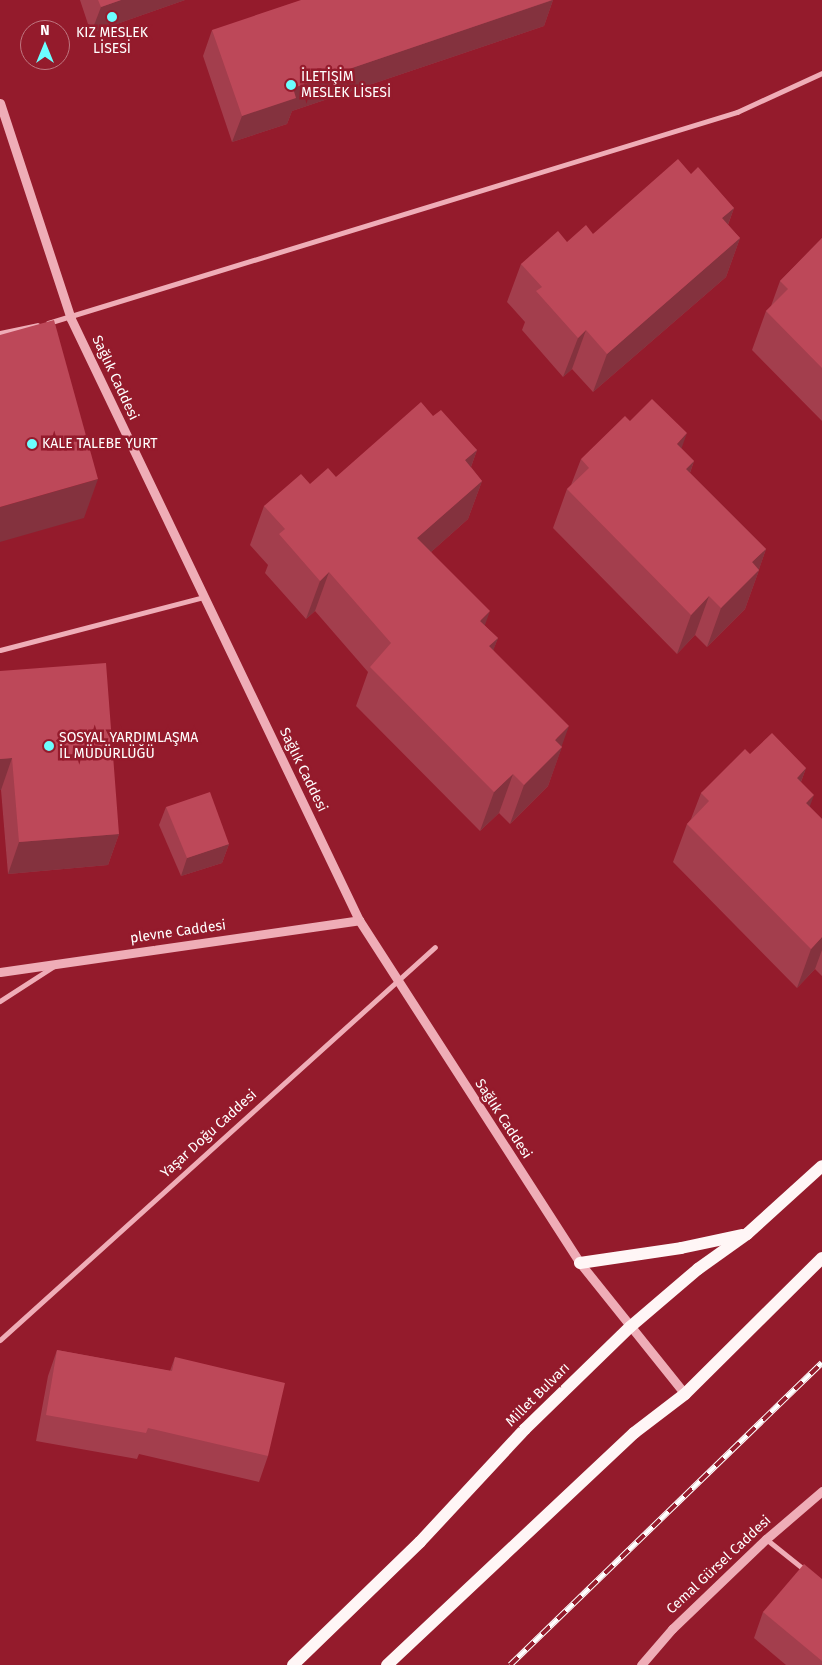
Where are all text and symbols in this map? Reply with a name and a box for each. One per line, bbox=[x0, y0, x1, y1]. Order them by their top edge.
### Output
marker: KIZ MESLEK LİSESİ bbox=[106, 11, 118, 23]
north arrow bbox=[20, 20, 70, 70]
text: N bbox=[40, 22, 50, 39]
place label: KIZ MESLEK LİSESİ bbox=[76, 25, 148, 58]
place label: İLETİŞİM MESLEK LİSESİ bbox=[301, 69, 391, 102]
marker: İLETİŞİM MESLEK LİSESİ bbox=[285, 79, 297, 91]
street label: Sağlık Caddesi bbox=[88, 333, 142, 423]
place label: KALE TALEBE YURT bbox=[42, 436, 158, 452]
marker: KALE TALEBE YURT bbox=[26, 438, 38, 450]
street label: Sağlık Caddesi bbox=[275, 725, 331, 815]
place label: SOSYAL YARDIMLAŞMA İL MÜDÜRLÜĞÜ bbox=[59, 730, 198, 762]
marker: SOSYAL YARDIMLAŞMA İL MÜDÜRLÜĞÜ bbox=[43, 740, 55, 752]
street label: plevne Caddesi bbox=[129, 917, 227, 947]
street label: Sağlık Caddesi bbox=[471, 1076, 535, 1162]
street label: Yaşar Doğu Caddesi bbox=[157, 1086, 261, 1182]
street label: Millet Bulvarı bbox=[502, 1359, 574, 1431]
street label: Cemal Gürsel Caddesi bbox=[663, 1512, 775, 1618]

